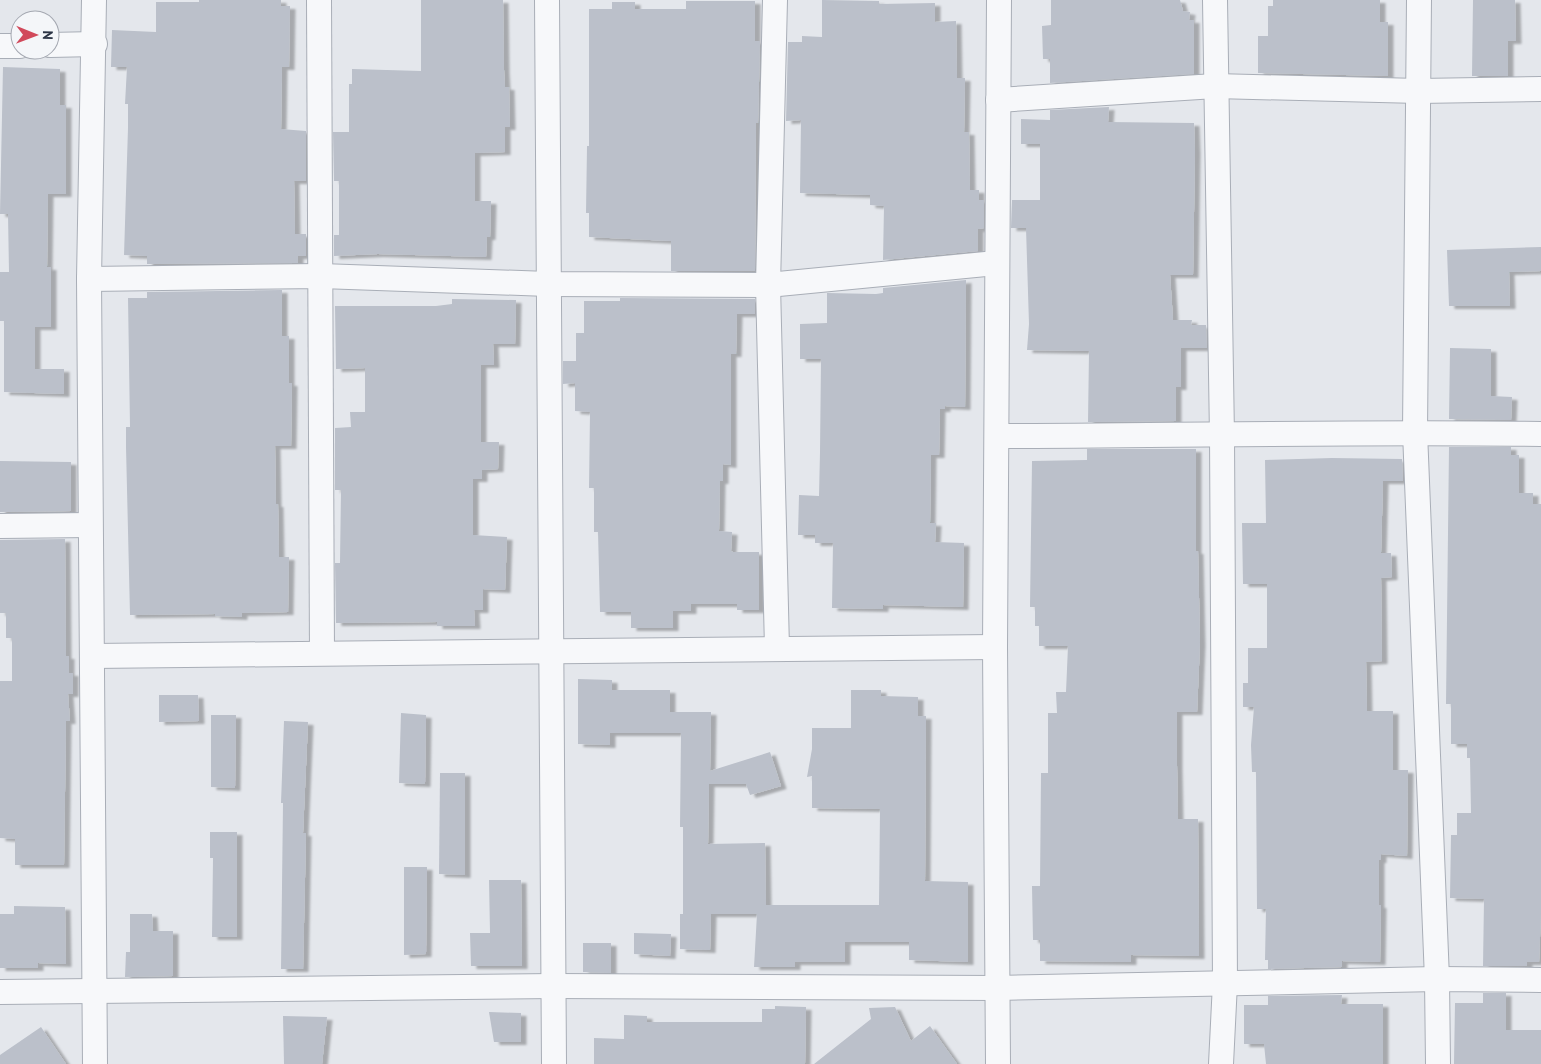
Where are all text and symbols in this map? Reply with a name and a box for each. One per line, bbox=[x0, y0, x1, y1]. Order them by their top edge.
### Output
north arrow bbox=[10, 10, 60, 60]
text: N bbox=[39, 30, 57, 40]

